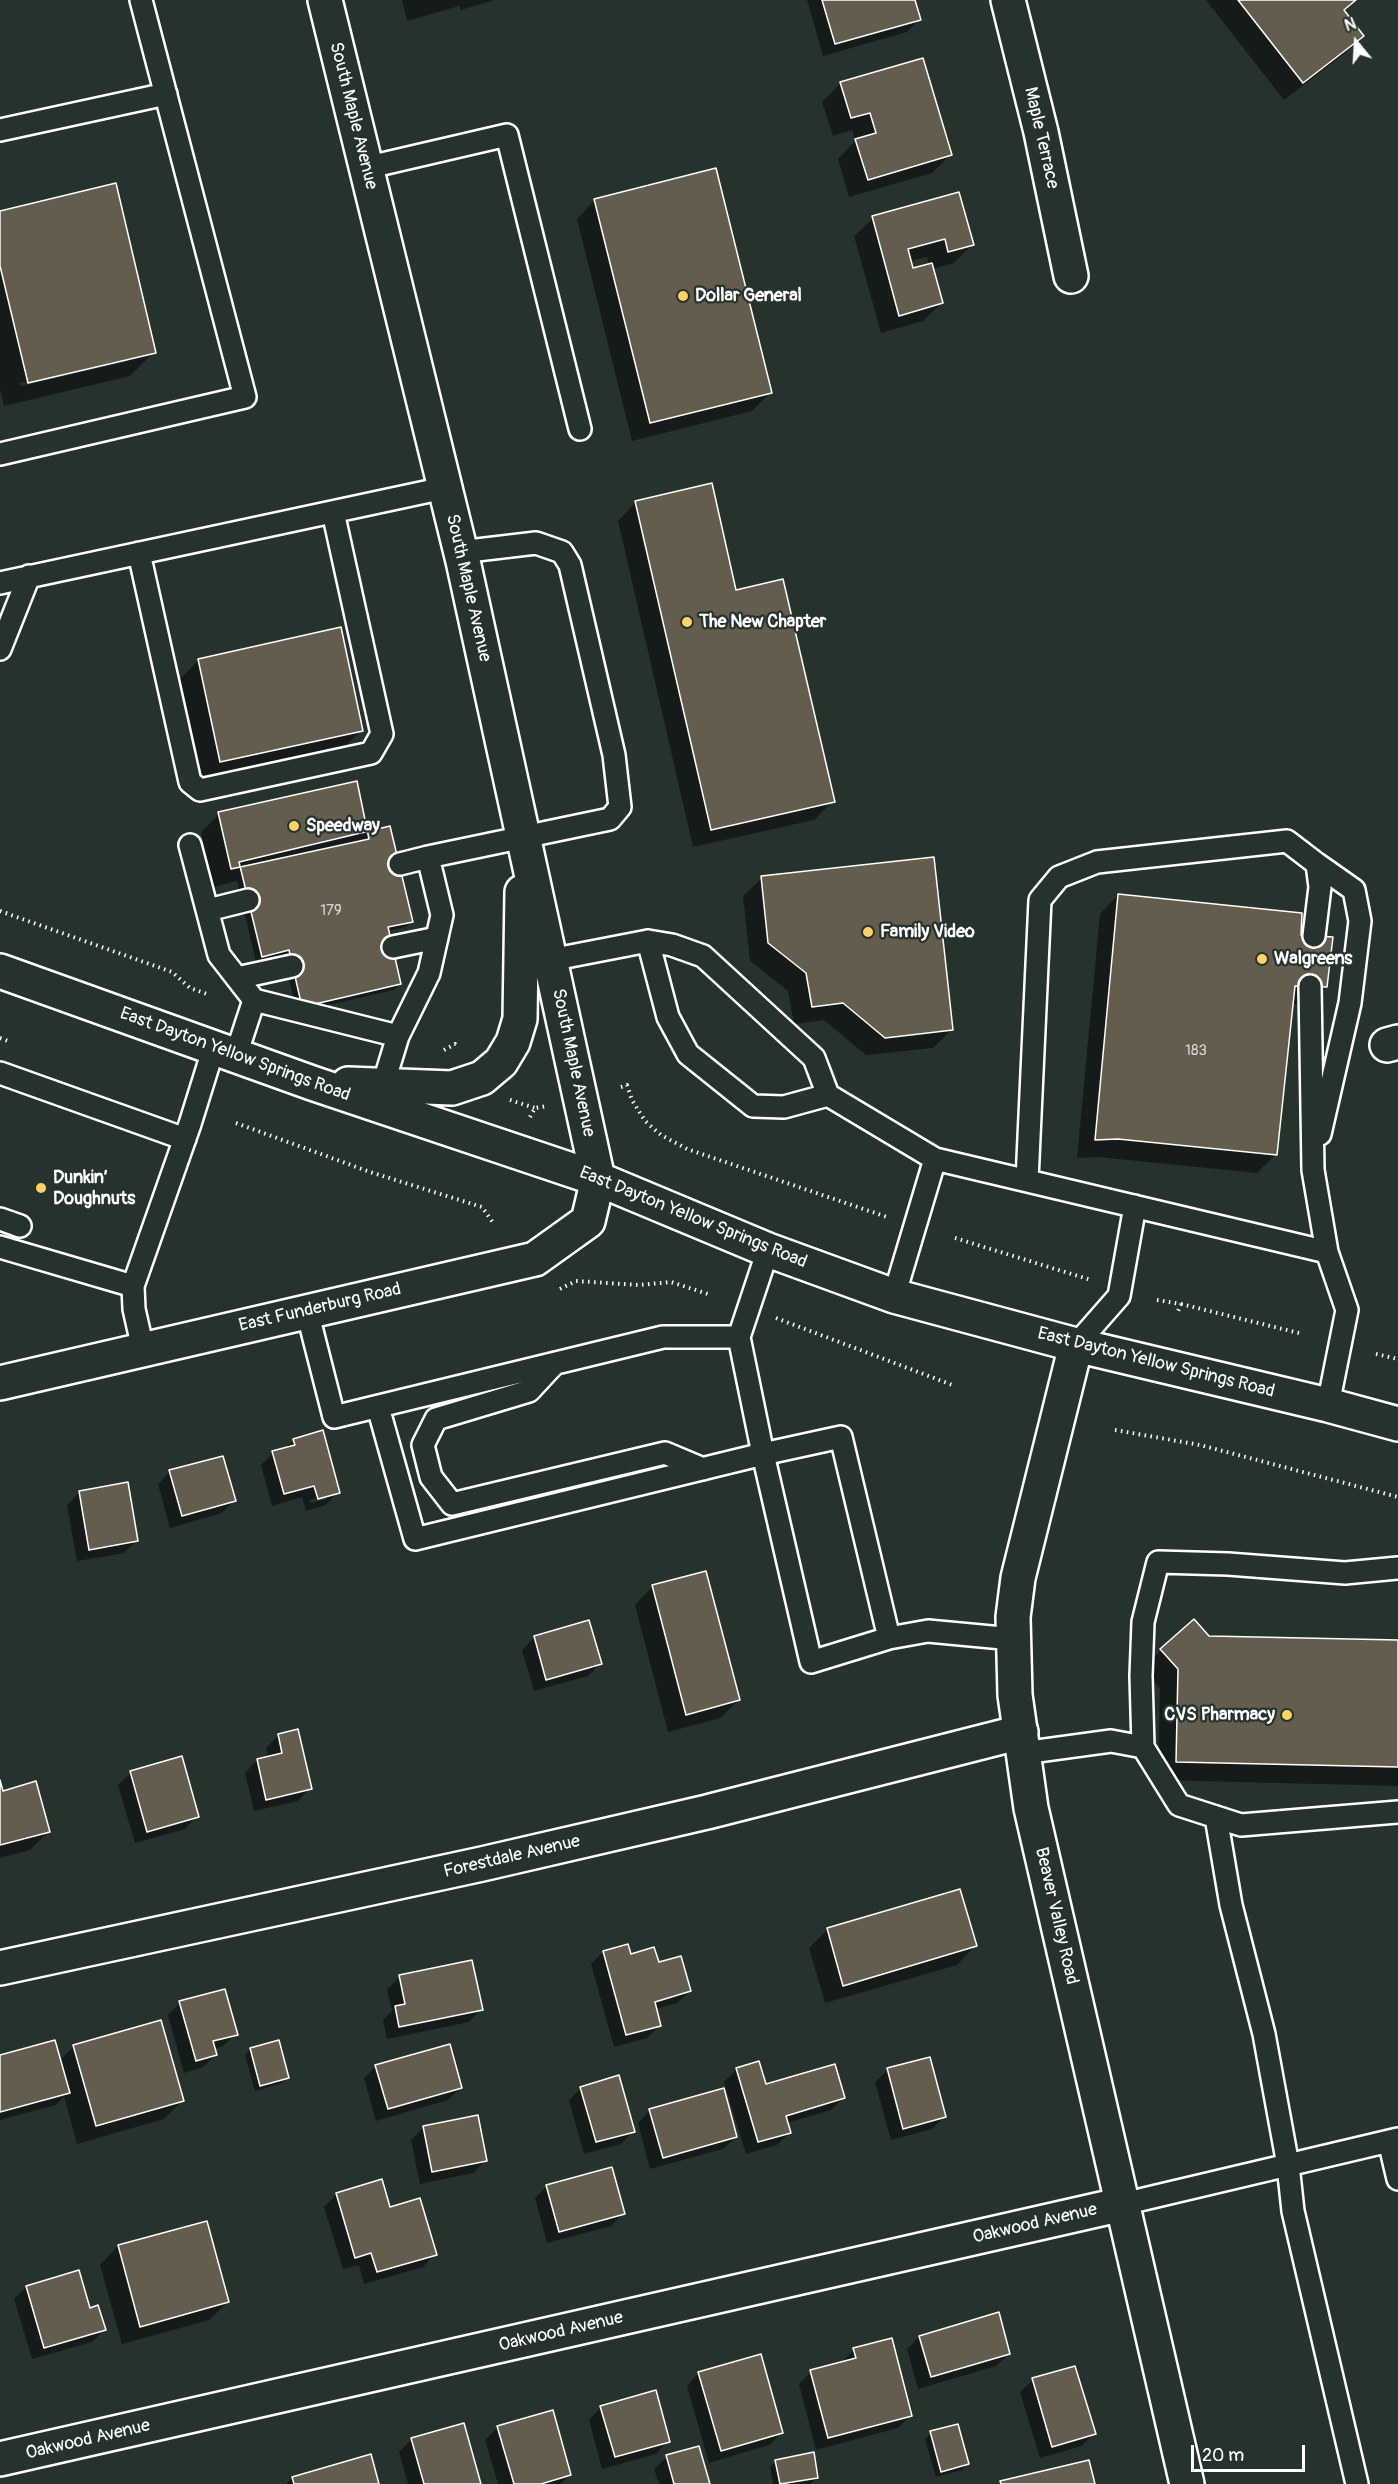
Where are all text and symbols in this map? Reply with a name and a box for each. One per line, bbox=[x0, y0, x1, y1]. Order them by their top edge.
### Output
north arrow bbox=[1326, 12, 1386, 72]
text: N bbox=[1342, 14, 1359, 36]
street label: South Maple Avenue bbox=[324, 40, 382, 192]
street label: Maple Terrace bbox=[1019, 85, 1063, 191]
place label: Dollar General bbox=[695, 285, 802, 307]
marker: Dollar General bbox=[676, 289, 690, 303]
street label: South Maple Avenue bbox=[440, 512, 496, 664]
place label: The New Chapter bbox=[699, 611, 826, 633]
marker: The New Chapter bbox=[680, 615, 694, 629]
place label: Speedway bbox=[306, 815, 380, 837]
marker: Speedway bbox=[287, 819, 301, 833]
house number: 179 bbox=[320, 902, 342, 920]
place label: Family Video bbox=[880, 921, 975, 943]
marker: Family Video bbox=[861, 925, 875, 939]
place label: Walgreens bbox=[1274, 948, 1352, 970]
marker: Walgreens bbox=[1255, 952, 1269, 966]
street label: South Maple Avenue bbox=[547, 987, 599, 1139]
street label: East Dayton Yellow Springs Road bbox=[117, 1003, 353, 1107]
house number: 183 bbox=[1185, 1042, 1207, 1060]
street label: East Dayton Yellow Springs Road bbox=[576, 1162, 810, 1274]
place label: Dunkin’ Doughnuts bbox=[53, 1167, 135, 1210]
marker: Dunkin’ Doughnuts bbox=[34, 1181, 48, 1195]
street label: East Funderburg Road bbox=[237, 1279, 403, 1337]
street label: East Dayton Yellow Springs Road bbox=[1035, 1323, 1277, 1403]
place label: CVS Pharmacy bbox=[1164, 1704, 1275, 1726]
marker: CVS Pharmacy bbox=[1280, 1708, 1294, 1722]
street label: Forestdale Avenue bbox=[442, 1831, 582, 1883]
street label: Beaver Valley Road bbox=[1030, 1845, 1082, 1987]
street label: Oakwood Avenue bbox=[971, 2199, 1099, 2249]
street label: Oakwood Avenue bbox=[497, 2307, 625, 2357]
street label: Oakwood Avenue bbox=[24, 2415, 152, 2465]
scale bar bbox=[1194, 2433, 1308, 2471]
text: 20 m bbox=[1202, 2444, 1244, 2467]

